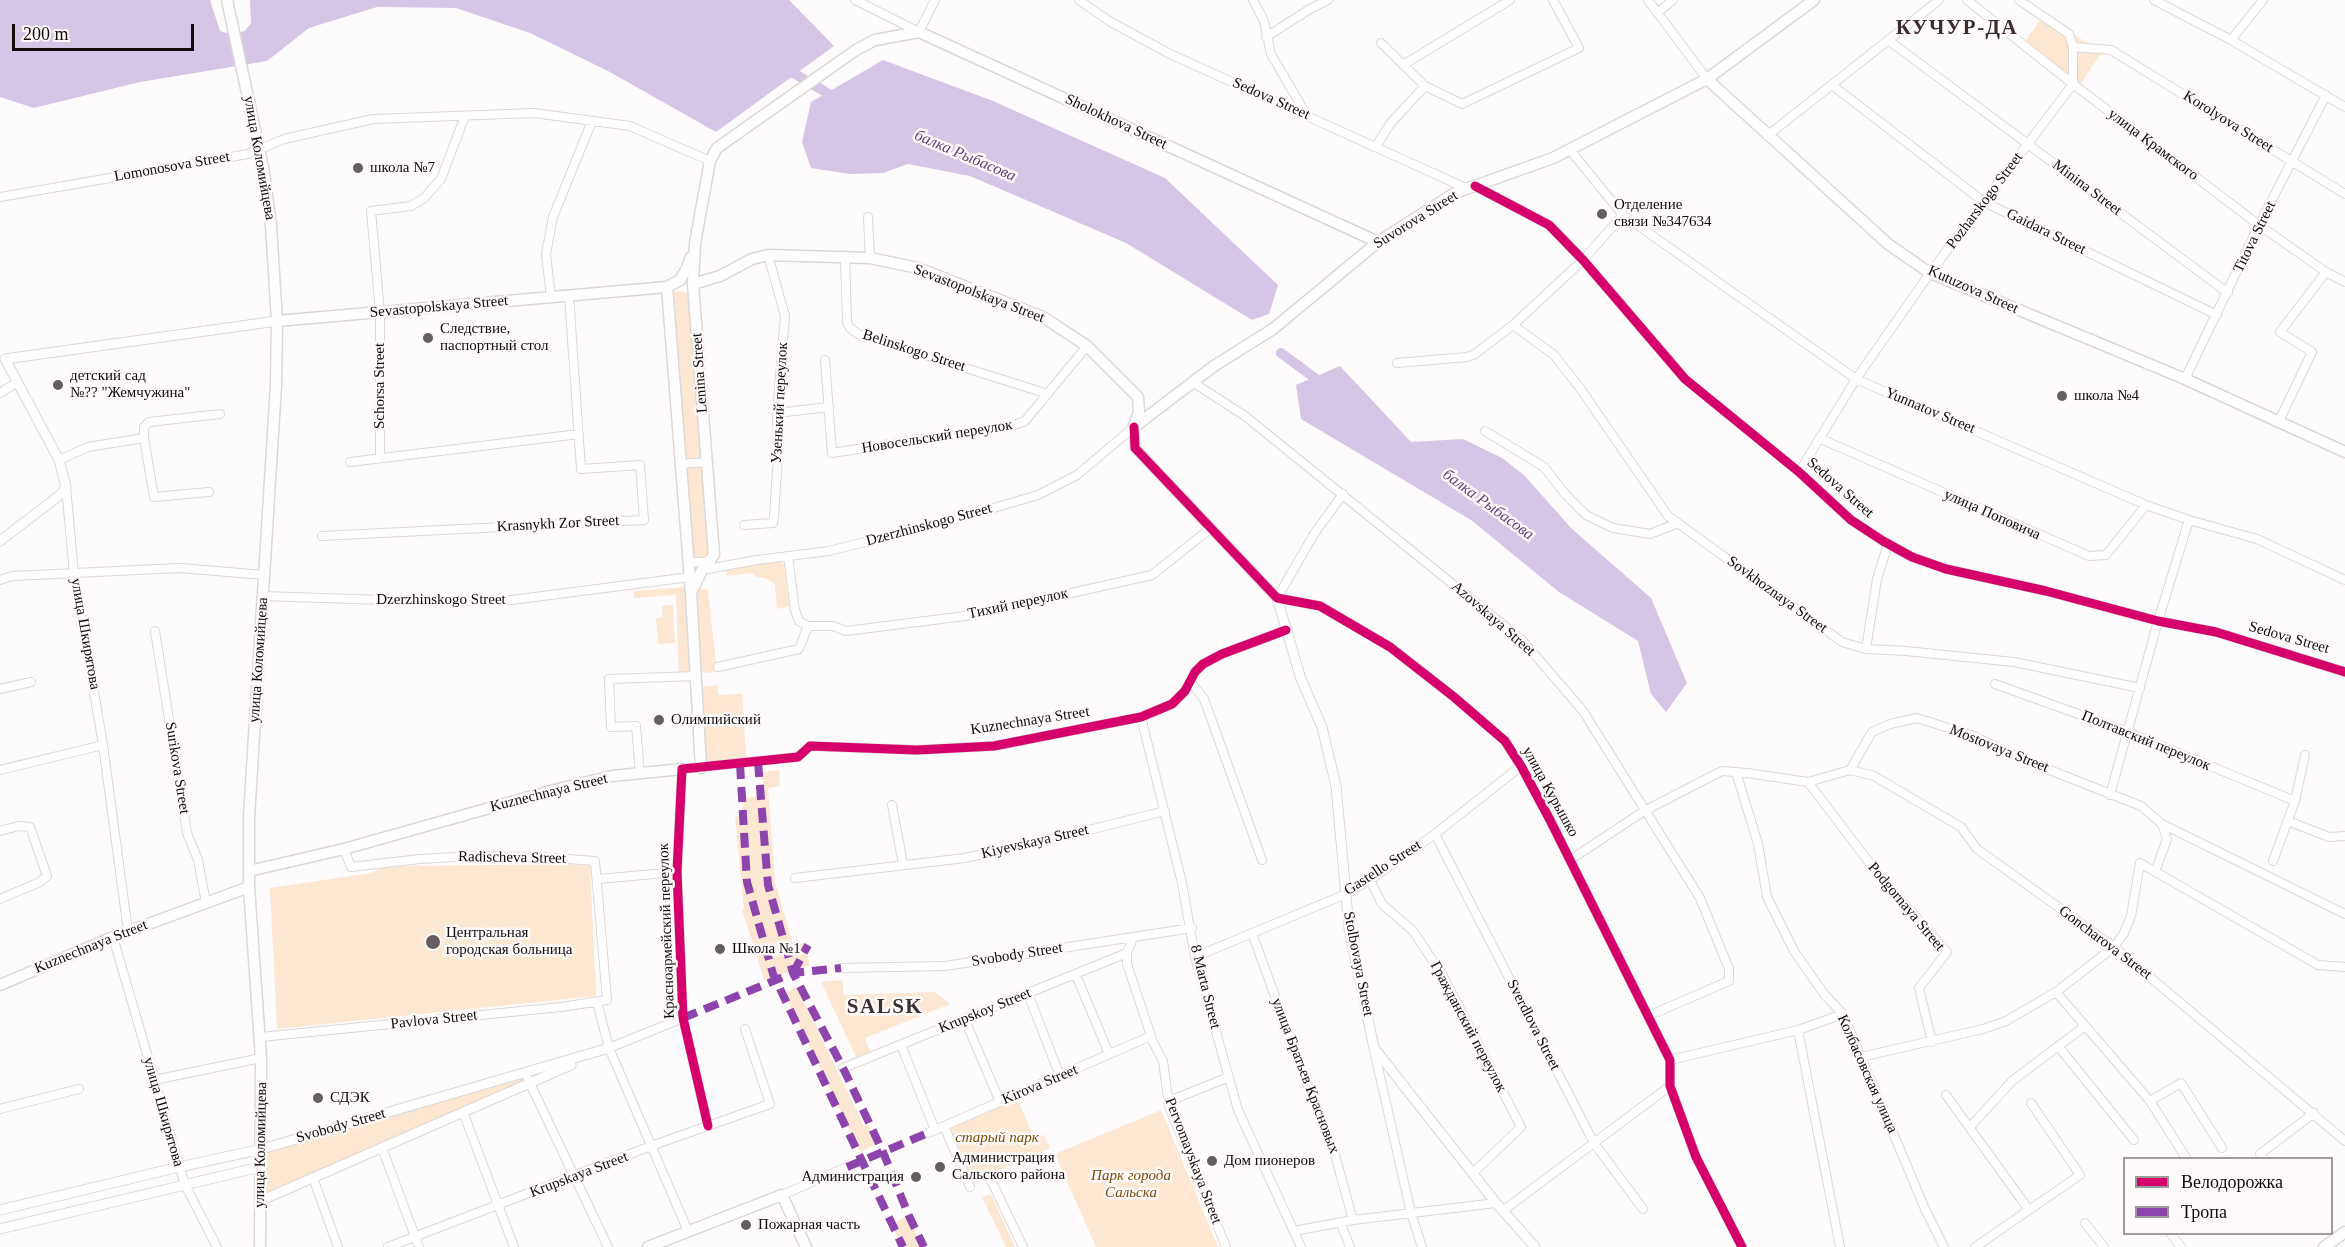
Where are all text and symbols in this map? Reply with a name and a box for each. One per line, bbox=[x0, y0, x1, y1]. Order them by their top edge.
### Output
scale bar bbox=[15, 12, 196, 50]
district label: КУЧУР-ДА bbox=[1896, 16, 2018, 42]
text: 200 m bbox=[23, 24, 69, 44]
street label: Sedova Street bbox=[1229, 74, 1313, 124]
street label: Korolyova Street bbox=[2180, 87, 2276, 157]
street label: Sholokhova Street bbox=[1062, 91, 1170, 153]
street label: улица Коломийцева bbox=[239, 94, 279, 222]
street label: улица Крамского bbox=[2104, 105, 2202, 185]
water label: балка Рыбасова bbox=[911, 126, 1019, 186]
street label: Lomonosova Street bbox=[113, 148, 231, 186]
street label: Pozharskogo Street bbox=[1943, 149, 2027, 253]
street label: Minina Street bbox=[2049, 156, 2125, 220]
place label: школа №7 bbox=[370, 159, 435, 177]
marker: школа №7 bbox=[351, 161, 365, 175]
street label: Suvorova Street bbox=[1370, 187, 1462, 253]
place label: Отделение связи №347634 bbox=[1614, 196, 1711, 231]
street label: Titova Street bbox=[2230, 198, 2280, 276]
street label: Gaidara Street bbox=[2003, 205, 2089, 259]
marker: Отделение связи №347634 bbox=[1595, 207, 1609, 221]
street label: Sevastopolskaya Street bbox=[911, 261, 1047, 327]
street label: Kutuzova Street bbox=[1925, 262, 2021, 318]
street label: Sevastopolskaya Street bbox=[369, 292, 509, 322]
place label: Следствие, паспортный стол bbox=[440, 320, 548, 355]
street label: Belinskogo Street bbox=[860, 326, 968, 376]
marker: Следствие, паспортный стол bbox=[421, 331, 435, 345]
street label: Lenina Street bbox=[688, 332, 712, 414]
street label: Узенький переулок bbox=[768, 342, 792, 464]
street label: Schorsa Street bbox=[371, 343, 389, 429]
place label: детский сад №?? "Жемчужина" bbox=[70, 367, 190, 402]
marker: детский сад №?? "Жемчужина" bbox=[51, 378, 65, 392]
street label: Yunnatov Street bbox=[1882, 384, 1978, 438]
place label: школа №4 bbox=[2074, 387, 2139, 405]
marker: школа №4 bbox=[2055, 389, 2069, 403]
street label: Новосельский переулок bbox=[860, 416, 1014, 458]
street label: Sedova Street bbox=[1803, 454, 1877, 522]
water label: балка Рыбасова bbox=[1439, 465, 1537, 545]
street label: улица Поповича bbox=[1941, 486, 2043, 544]
street label: Dzerzhinskogo Street bbox=[864, 500, 994, 550]
street label: Krasnykh Zor Street bbox=[496, 512, 620, 536]
street label: Sovkhoznaya Street bbox=[1723, 553, 1831, 637]
street label: улица Шкирятова bbox=[66, 577, 104, 691]
street label: Azovskaya Street bbox=[1447, 578, 1539, 660]
street label: Тихий переулок bbox=[966, 585, 1070, 623]
street label: Dzerzhinskogo Street bbox=[376, 591, 506, 609]
street label: улица Коломийцева bbox=[246, 597, 272, 723]
street label: Sedova Street bbox=[2247, 618, 2331, 658]
street label: Kuznechnaya Street bbox=[969, 703, 1091, 739]
street label: Полтавский переулок bbox=[2079, 707, 2213, 775]
place label: Олимпийский bbox=[671, 711, 761, 729]
marker: Олимпийский bbox=[652, 713, 666, 727]
street label: Surikova Street bbox=[161, 721, 193, 815]
street label: Mostovaya Street bbox=[1947, 721, 2051, 777]
street label: улица Курышко bbox=[1518, 744, 1582, 840]
street label: Kuznechnaya Street bbox=[488, 770, 610, 816]
street label: Kiyevskaya Street bbox=[980, 821, 1090, 863]
street label: Gastello Street bbox=[1341, 836, 1425, 900]
street label: Красноармейский переулок bbox=[655, 843, 679, 1019]
street label: Radischeva Street bbox=[458, 848, 566, 868]
street label: Podgornaya Street bbox=[1864, 859, 1948, 955]
street label: Goncharova Street bbox=[2055, 902, 2155, 984]
street label: Stolbovaya Street bbox=[1339, 910, 1377, 1018]
street label: Kuznechnaya Street bbox=[32, 916, 150, 978]
place label: Центральная городская больница bbox=[446, 924, 573, 959]
marker: Центральная городская больница bbox=[424, 933, 442, 951]
street label: Svobody Street bbox=[970, 939, 1064, 971]
place label: Школа №1 bbox=[732, 940, 801, 958]
marker: Школа №1 bbox=[713, 942, 727, 956]
street label: 8 Marta Street bbox=[1186, 943, 1224, 1031]
street label: Гражданский переулок bbox=[1426, 958, 1510, 1096]
street label: Sverdlova Street bbox=[1502, 977, 1564, 1073]
street label: Krupskoy Street bbox=[936, 984, 1034, 1038]
district label: SALSK bbox=[847, 995, 923, 1021]
street label: улица Братьев Красновых bbox=[1267, 996, 1343, 1156]
street label: Pavlova Street bbox=[390, 1006, 478, 1034]
street label: Колбасовская улица bbox=[1833, 1012, 1901, 1136]
street label: улица Шкирятова bbox=[139, 1055, 187, 1169]
street label: Kirova Street bbox=[999, 1061, 1081, 1109]
street label: улица Коломийцева bbox=[251, 1082, 271, 1208]
place label: СДЭК bbox=[330, 1089, 370, 1107]
marker: СДЭК bbox=[311, 1091, 325, 1105]
street label: Pervomayskaya Street bbox=[1161, 1095, 1225, 1227]
street label: Svobody Street bbox=[294, 1105, 388, 1147]
park label: старый парк bbox=[955, 1129, 1039, 1147]
street label: Krupskaya Street bbox=[527, 1148, 631, 1202]
place label: Администрация Сальского района bbox=[952, 1149, 1065, 1184]
place label: Дом пионеров bbox=[1224, 1152, 1315, 1170]
marker: Дом пионеров bbox=[1205, 1154, 1219, 1168]
legend bbox=[2123, 1157, 2333, 1235]
marker: Администрация Сальского района bbox=[933, 1160, 947, 1174]
park label: Парк города Сальска bbox=[1091, 1167, 1171, 1202]
place label: Администрация bbox=[801, 1168, 904, 1186]
marker: Администрация bbox=[909, 1170, 923, 1184]
text: Велодорожка bbox=[2181, 1172, 2283, 1192]
text: Тропа bbox=[2181, 1202, 2227, 1222]
place label: Пожарная часть bbox=[758, 1216, 860, 1234]
marker: Пожарная часть bbox=[739, 1218, 753, 1232]

